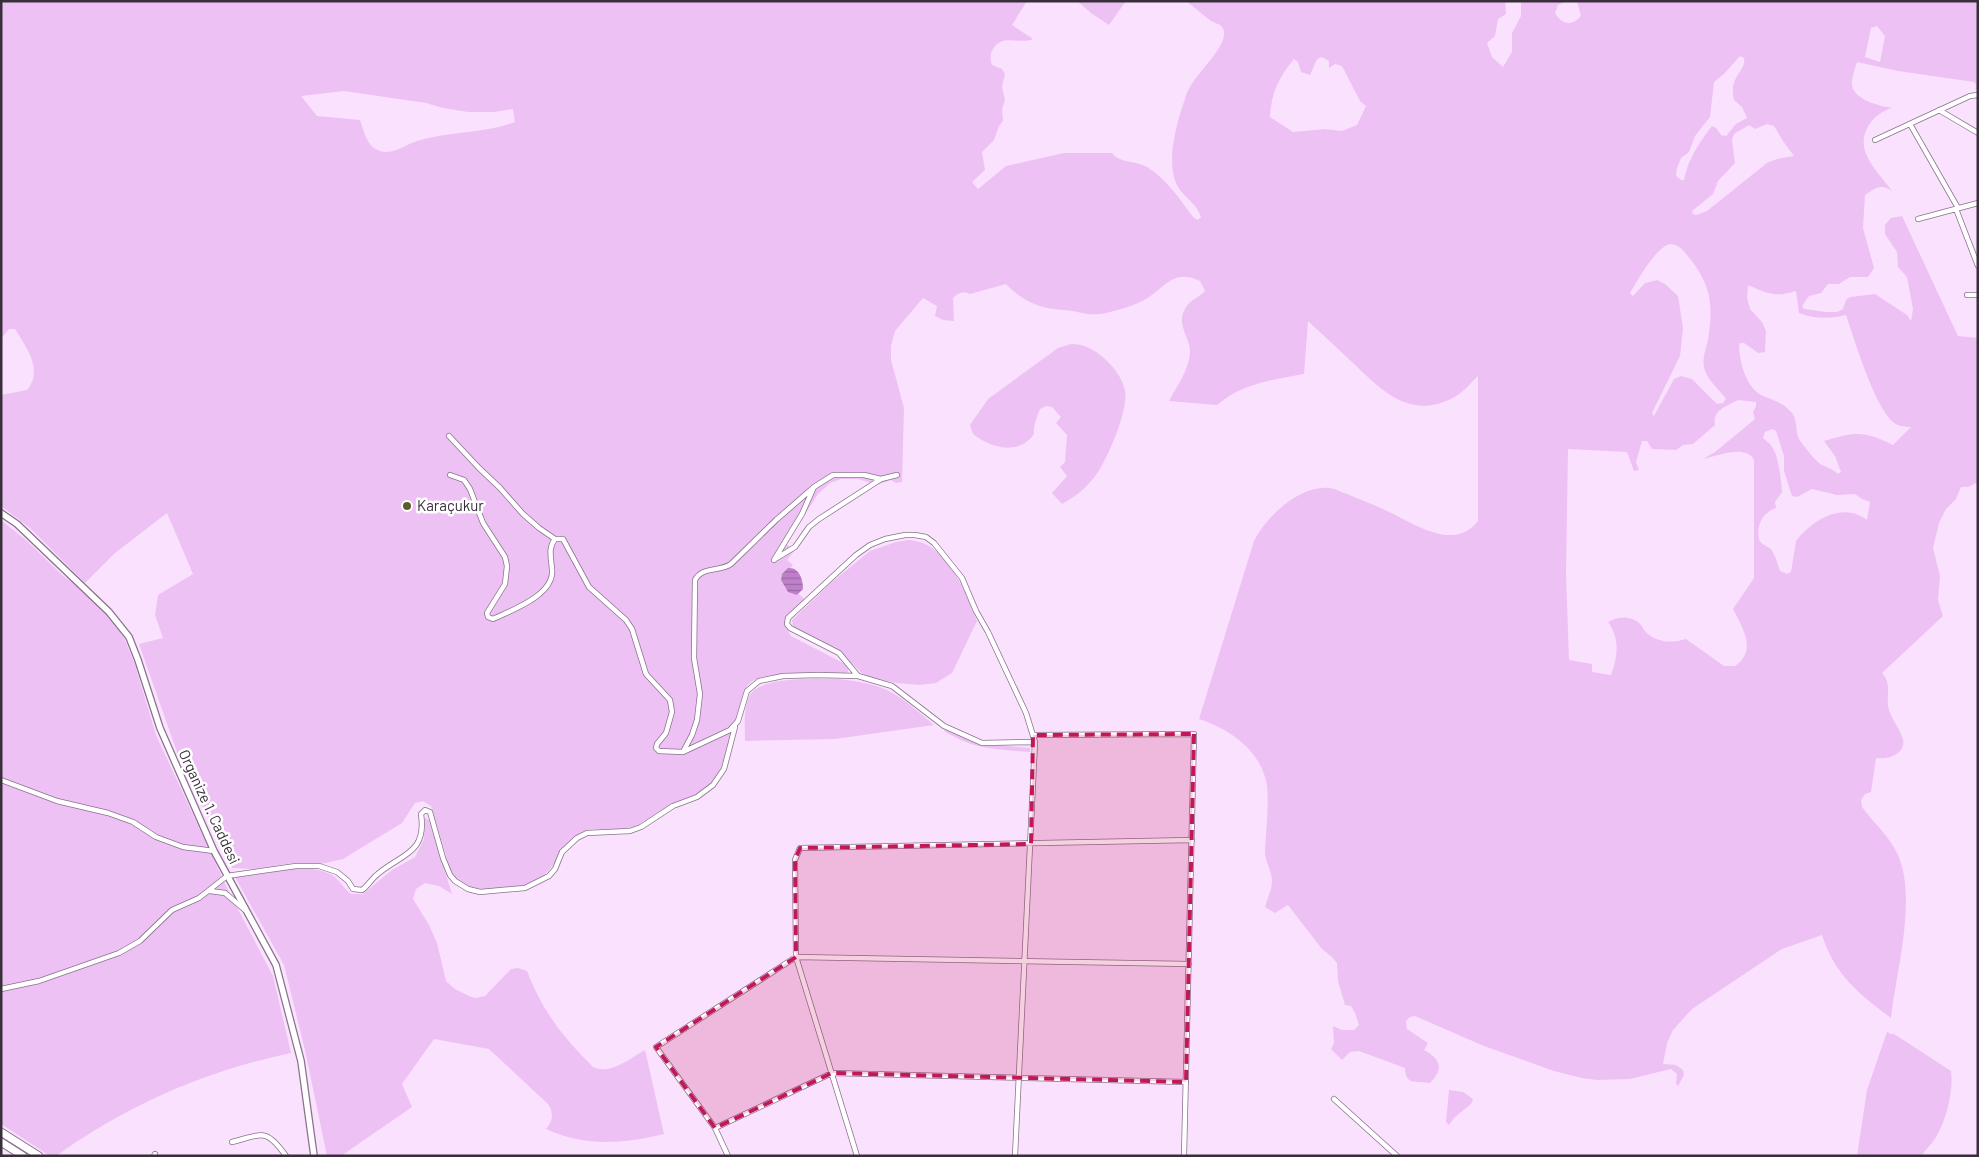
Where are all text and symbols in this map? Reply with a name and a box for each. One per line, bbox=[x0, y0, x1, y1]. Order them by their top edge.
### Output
place label: Karaçukur bbox=[417, 496, 484, 514]
marker: Karaçukur bbox=[401, 500, 413, 512]
street label: Organize 1. Caddesi bbox=[175, 746, 244, 867]

